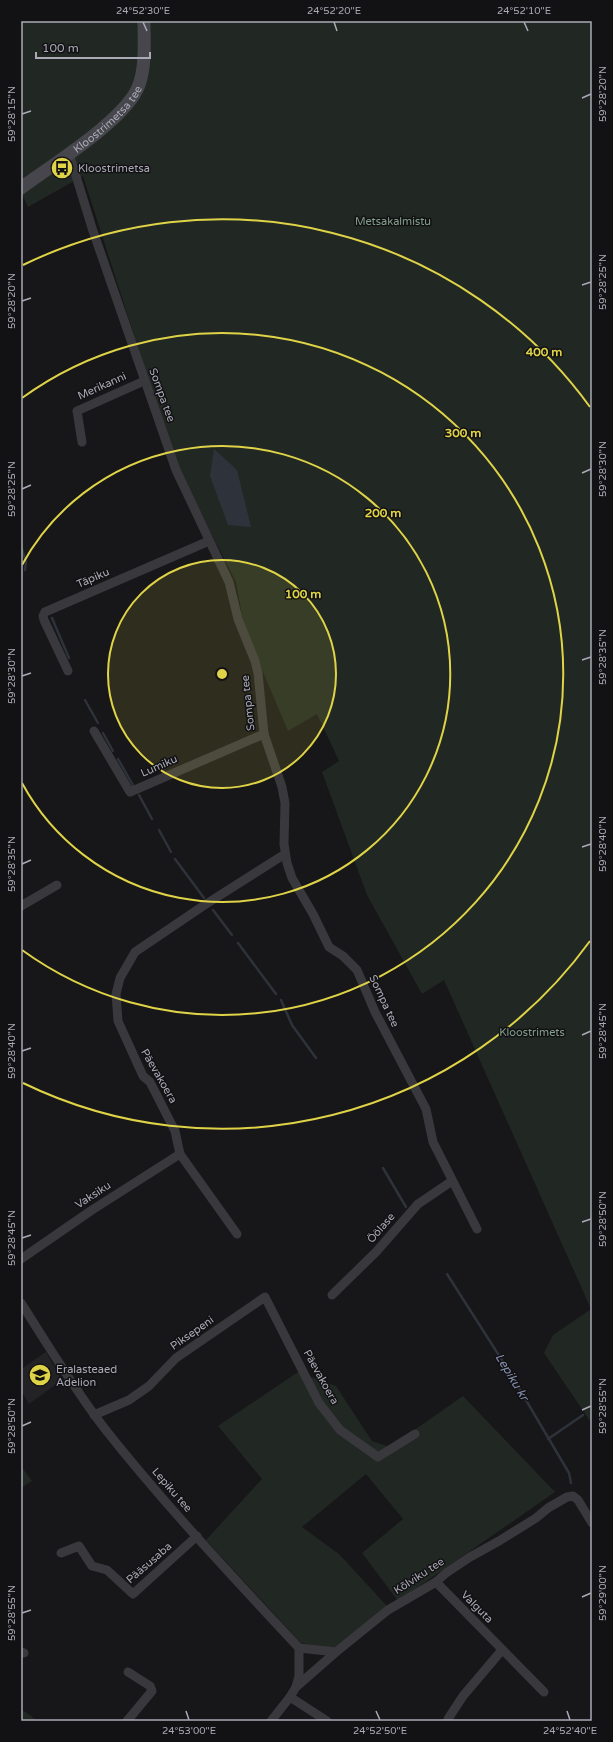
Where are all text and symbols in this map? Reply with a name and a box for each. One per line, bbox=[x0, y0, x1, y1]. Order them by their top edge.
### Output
text: 24°52'30"E bbox=[116, 5, 170, 17]
text: 24°52'20"E bbox=[307, 5, 361, 17]
text: 24°52'10"E bbox=[497, 5, 551, 17]
scale bar bbox=[36, 34, 150, 60]
text: 100 m bbox=[42, 41, 79, 55]
text: 59°28'20"N bbox=[597, 66, 609, 122]
street label: Kloostrimetsa tee bbox=[70, 84, 144, 156]
text: 59°28'15"N bbox=[6, 86, 18, 142]
bus stop icon: Kloostrimetsa bbox=[49, 155, 75, 181]
place label: Kloostrimetsa bbox=[78, 162, 150, 175]
park label: Metsakalmistu bbox=[355, 215, 431, 228]
text: 59°28'25"N bbox=[597, 254, 609, 310]
text: 59°28'20"N bbox=[6, 273, 18, 329]
text: 400 m bbox=[526, 345, 562, 359]
street label: Sompa tee bbox=[146, 366, 178, 424]
street label: Merikanni bbox=[76, 370, 128, 402]
text: 300 m bbox=[445, 426, 481, 440]
text: 59°28'30"N bbox=[597, 441, 609, 497]
text: 59°28'25"N bbox=[6, 461, 18, 517]
text: 200 m bbox=[365, 506, 401, 520]
street label: Täpiku bbox=[75, 565, 111, 591]
text: 100 m bbox=[285, 587, 321, 601]
text: 59°28'35"N bbox=[597, 629, 609, 685]
text: 59°28'30"N bbox=[6, 648, 18, 704]
centre of rings bbox=[215, 667, 229, 681]
street label: Sompa tee bbox=[239, 674, 257, 732]
street label: Lumiku bbox=[139, 752, 179, 780]
text: 59°28'40"N bbox=[597, 816, 609, 872]
text: 59°28'35"N bbox=[6, 836, 18, 892]
street label: Sompa tee bbox=[366, 973, 402, 1029]
text: 59°28'45"N bbox=[597, 1003, 609, 1059]
text: 59°28'40"N bbox=[6, 1023, 18, 1079]
park label: Kloostrimets bbox=[499, 1026, 565, 1039]
street label: Päevakoera bbox=[138, 1046, 180, 1106]
street label: Vaksiku bbox=[73, 1179, 113, 1211]
text: 59°28'50"N bbox=[597, 1191, 609, 1247]
text: 59°28'45"N bbox=[6, 1210, 18, 1266]
street label: Öölase bbox=[364, 1210, 398, 1246]
street label: Piksepeni bbox=[168, 1313, 216, 1353]
street label: Päevakoera bbox=[301, 1347, 341, 1407]
water label: Lepiku kr bbox=[493, 1351, 532, 1404]
school or university icon: Eralasteaed Adelion bbox=[27, 1362, 53, 1388]
place label: Eralasteaed Adelion bbox=[56, 1363, 117, 1389]
text: 59°28'55"N bbox=[597, 1378, 609, 1434]
text: 59°28'50"N bbox=[6, 1398, 18, 1454]
street label: Lepiku tee bbox=[149, 1465, 195, 1515]
street label: Pääsusaba bbox=[124, 1540, 174, 1586]
street label: Kõlviku tee bbox=[391, 1555, 447, 1597]
text: 59°29'00"N bbox=[597, 1565, 609, 1621]
text: 59°28'55"N bbox=[6, 1585, 18, 1641]
street label: Valguta bbox=[458, 1588, 496, 1626]
text: 24°53'00"E bbox=[162, 1725, 216, 1737]
text: 24°52'50"E bbox=[353, 1725, 407, 1737]
text: 24°52'40"E bbox=[543, 1725, 597, 1737]

